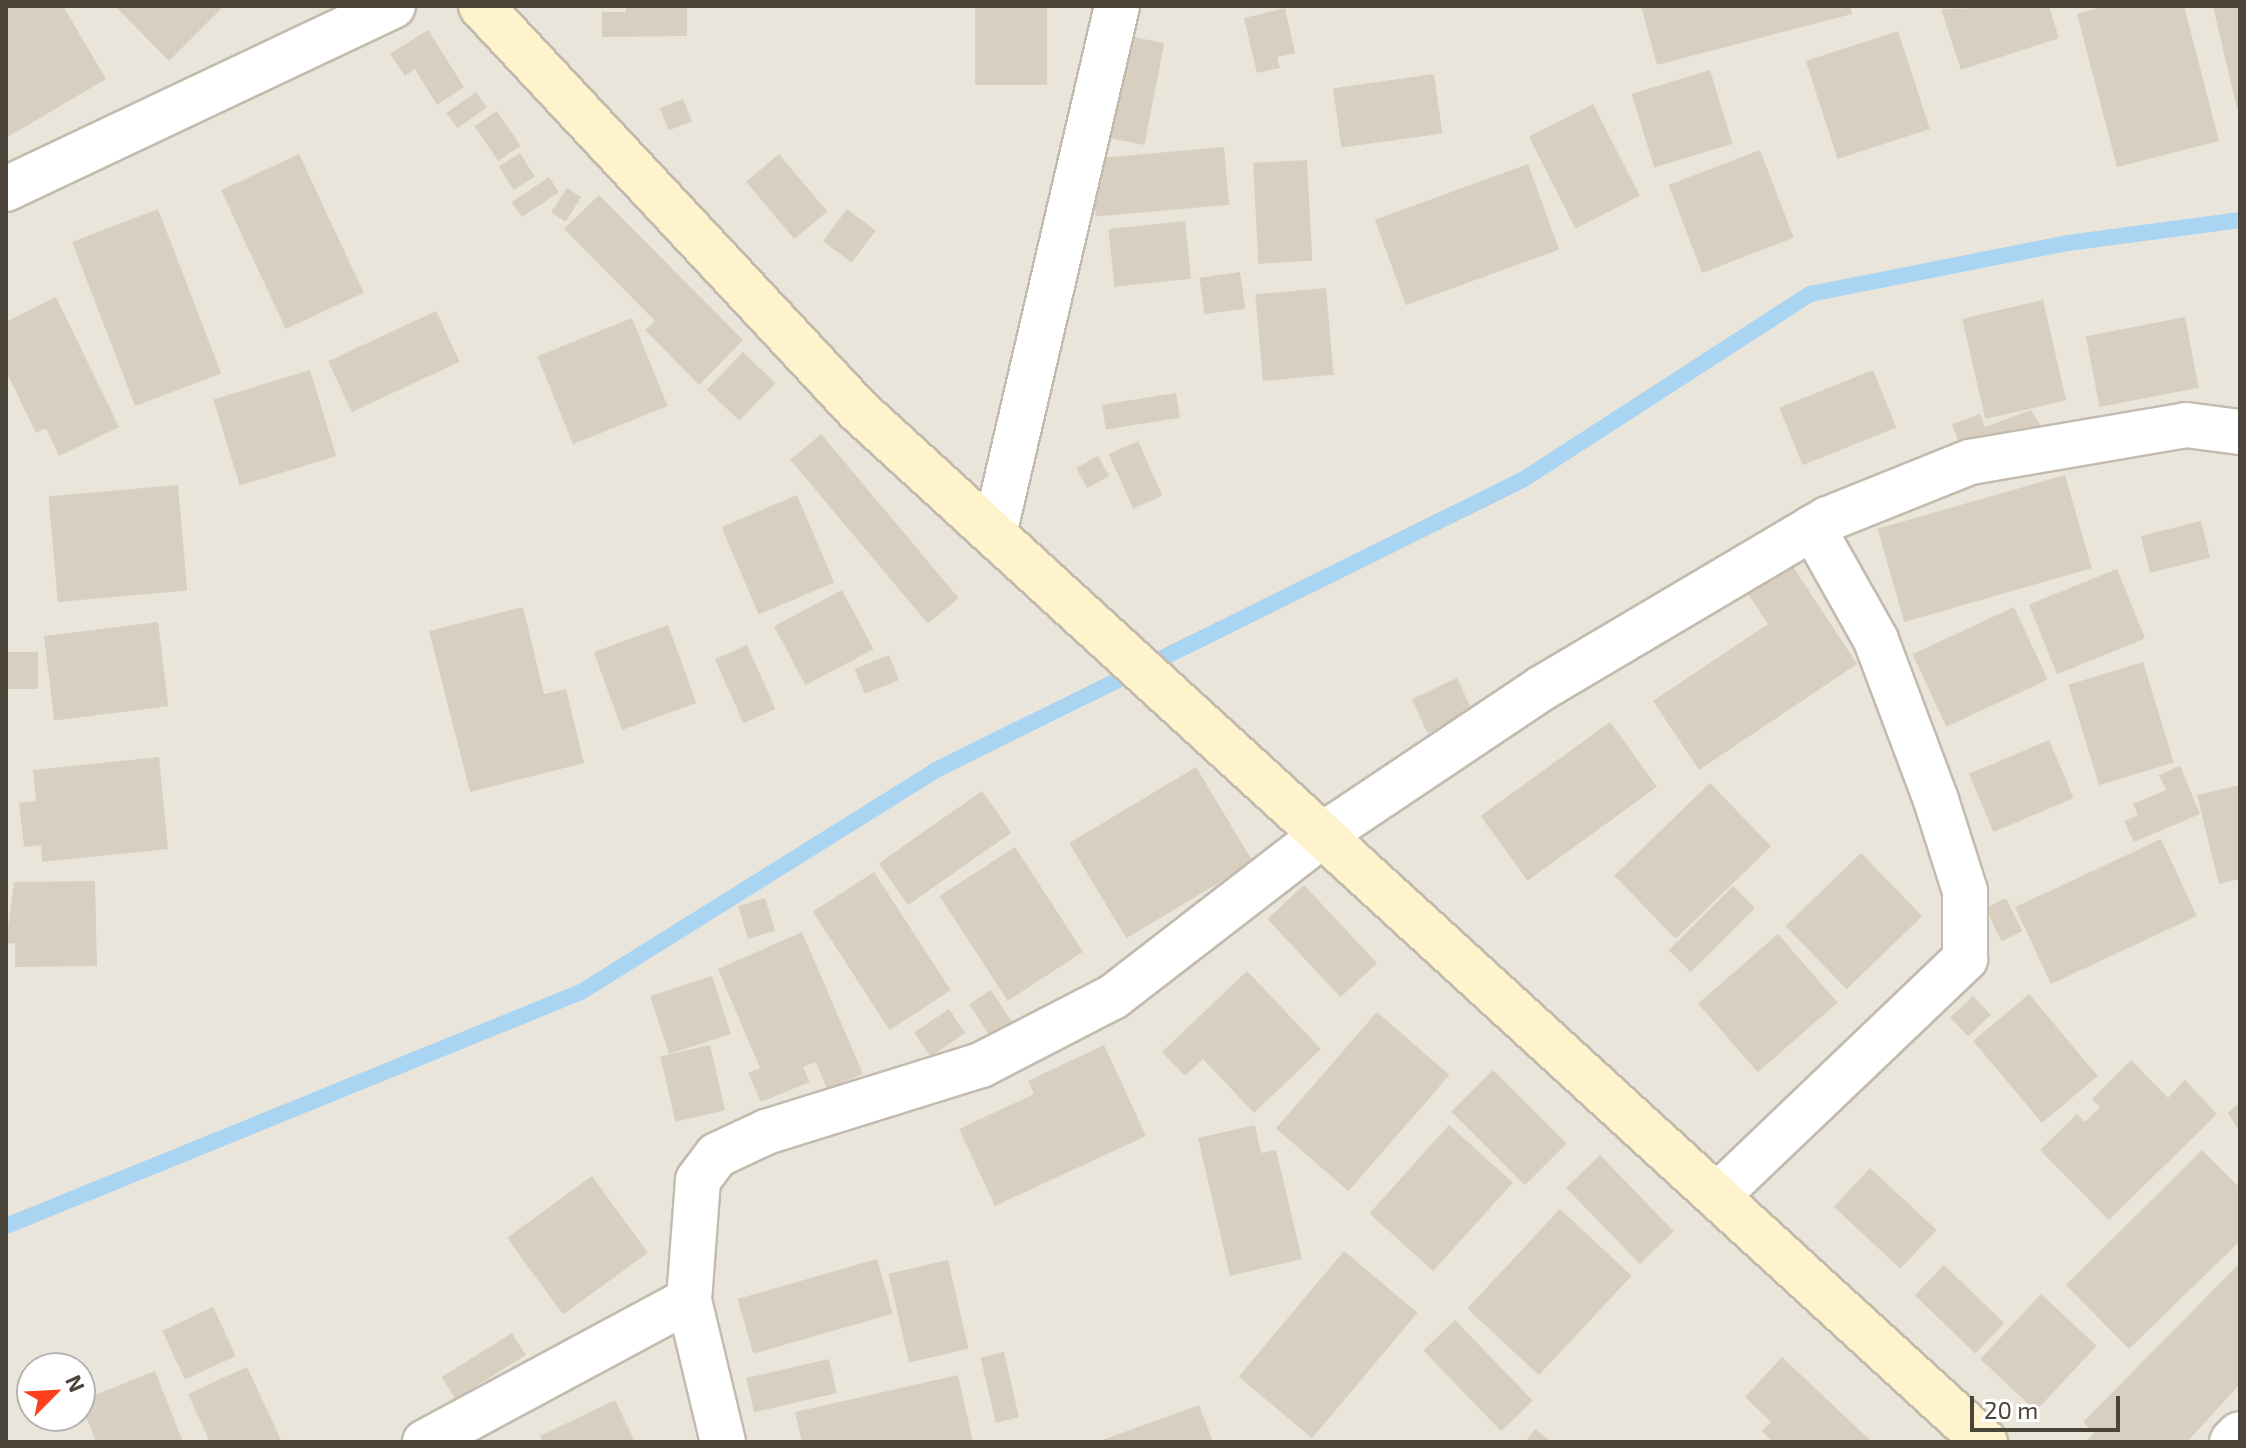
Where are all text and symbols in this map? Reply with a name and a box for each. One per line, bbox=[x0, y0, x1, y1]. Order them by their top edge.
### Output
north arrow bbox=[16, 1352, 96, 1432]
text: N bbox=[61, 1370, 91, 1396]
scale bar bbox=[1974, 1380, 2124, 1430]
text: 20 m bbox=[1984, 1395, 2038, 1424]

